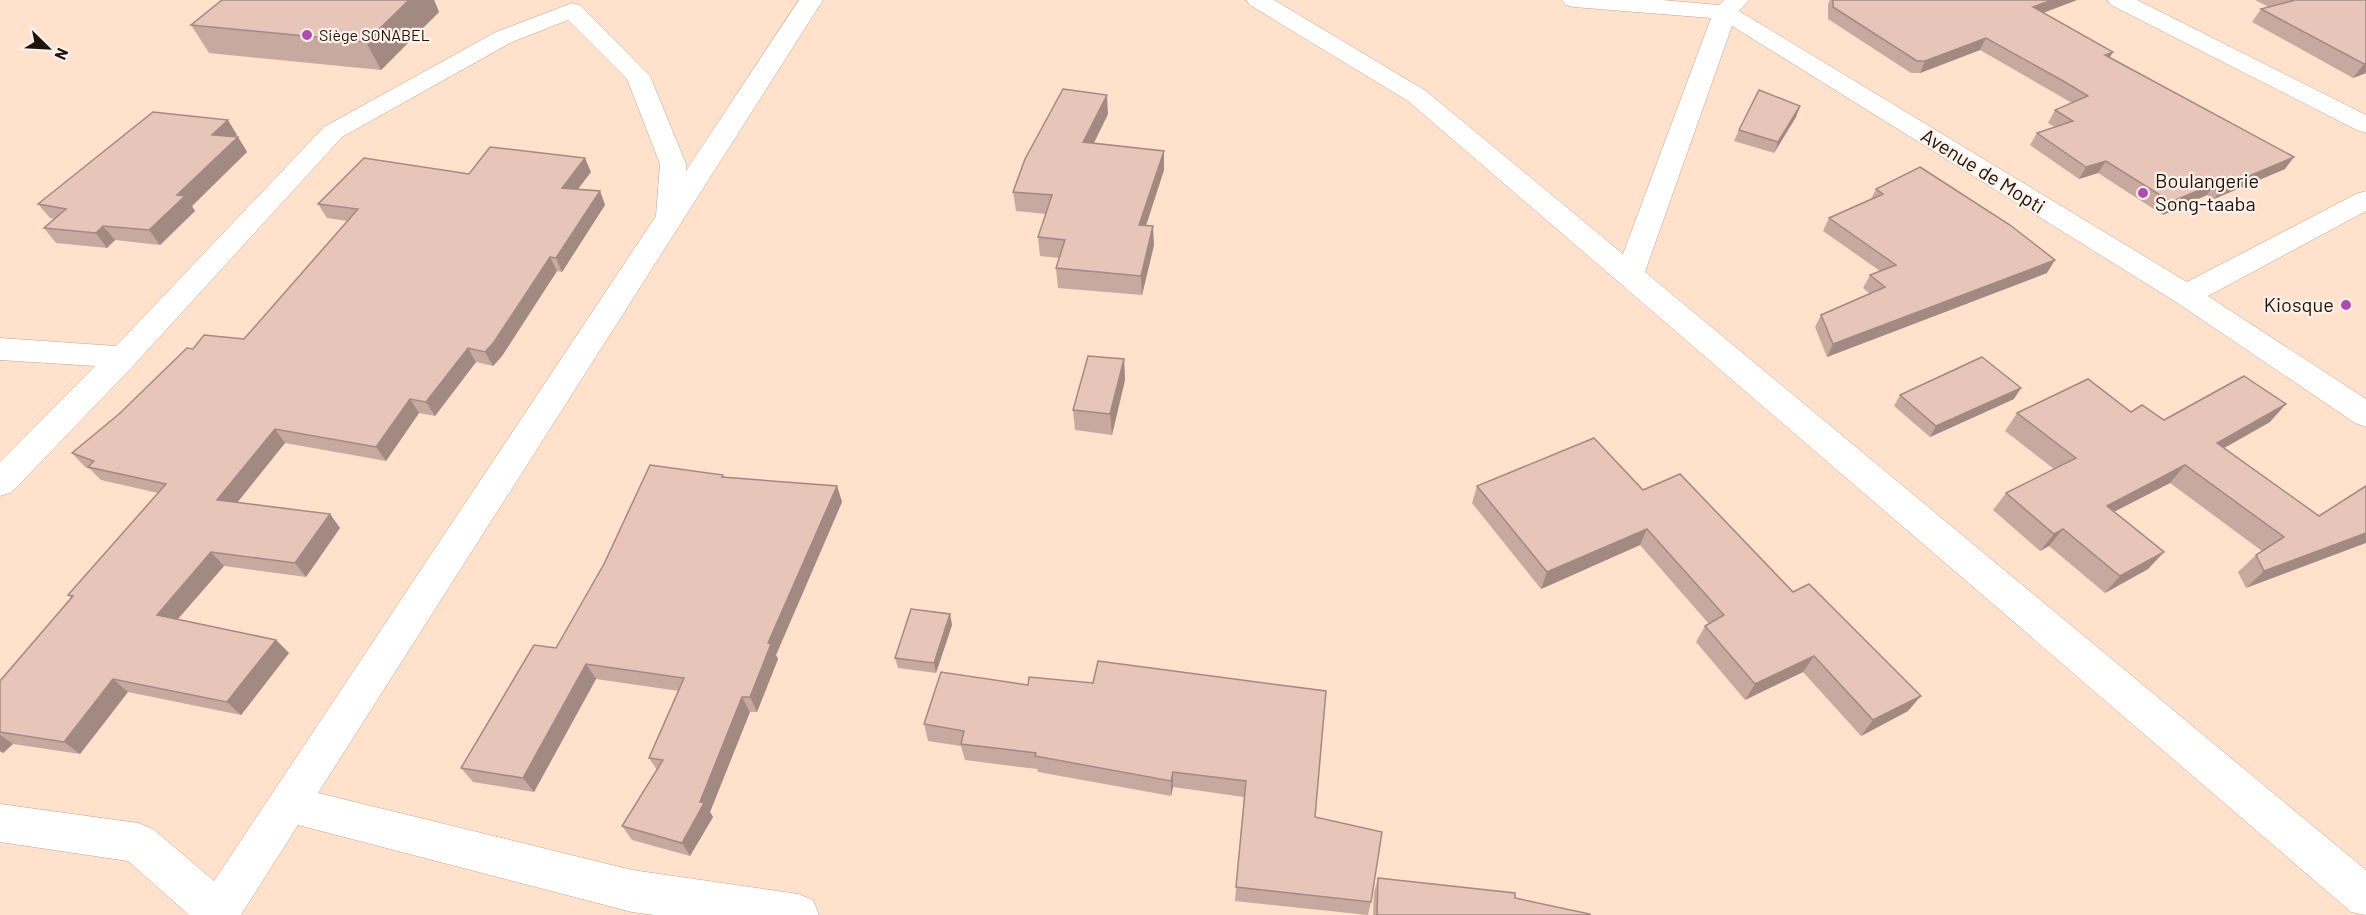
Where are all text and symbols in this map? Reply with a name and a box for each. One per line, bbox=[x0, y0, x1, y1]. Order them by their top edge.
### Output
north arrow bbox=[18, 18, 78, 78]
place label: Siège SONABEL bbox=[319, 25, 430, 44]
marker: Siège SONABEL bbox=[300, 28, 314, 42]
text: N bbox=[51, 46, 73, 63]
street label: Avenue de Mopti bbox=[1917, 122, 2050, 218]
place label: Boulangerie Song-taaba bbox=[2155, 168, 2259, 215]
marker: Boulangerie Song-taaba bbox=[2136, 186, 2150, 200]
place label: Kiosque bbox=[2264, 292, 2334, 316]
marker: Kiosque bbox=[2339, 298, 2353, 312]

